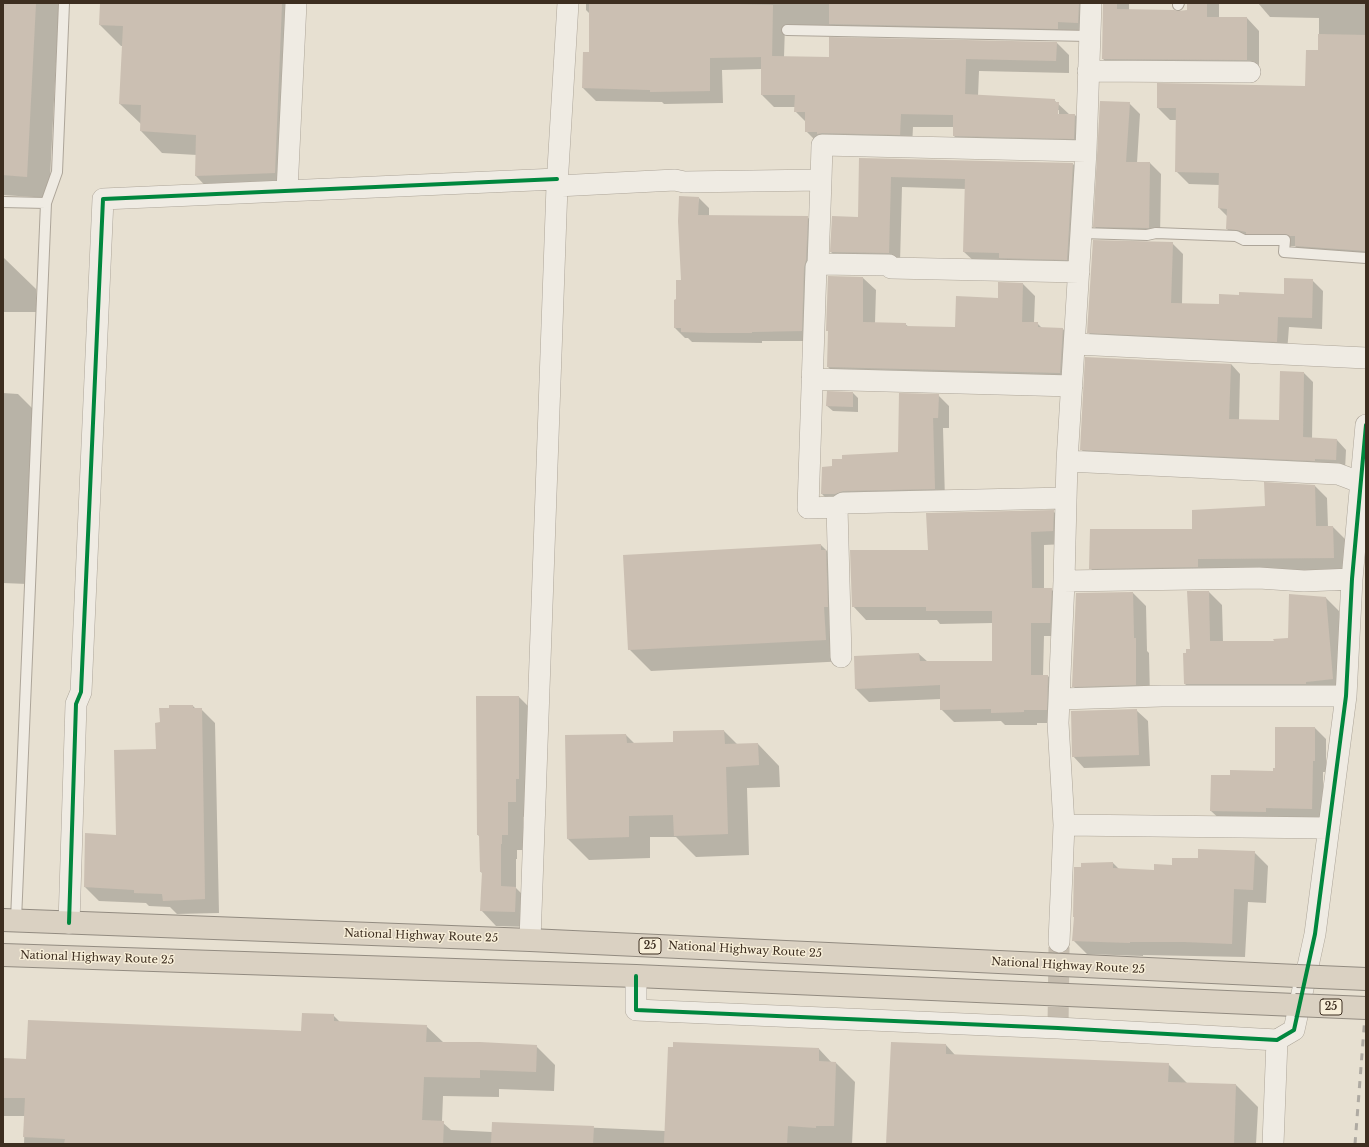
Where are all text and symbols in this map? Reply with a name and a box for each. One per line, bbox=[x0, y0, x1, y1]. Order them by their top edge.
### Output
street label: National Highway Route 25 bbox=[344, 927, 498, 945]
road number: 25 bbox=[639, 938, 661, 954]
street label: National Highway Route 25 bbox=[668, 939, 822, 961]
street label: National Highway Route 25 bbox=[20, 949, 174, 967]
street label: National Highway Route 25 bbox=[991, 955, 1145, 977]
road number: 25 bbox=[1320, 999, 1342, 1015]

